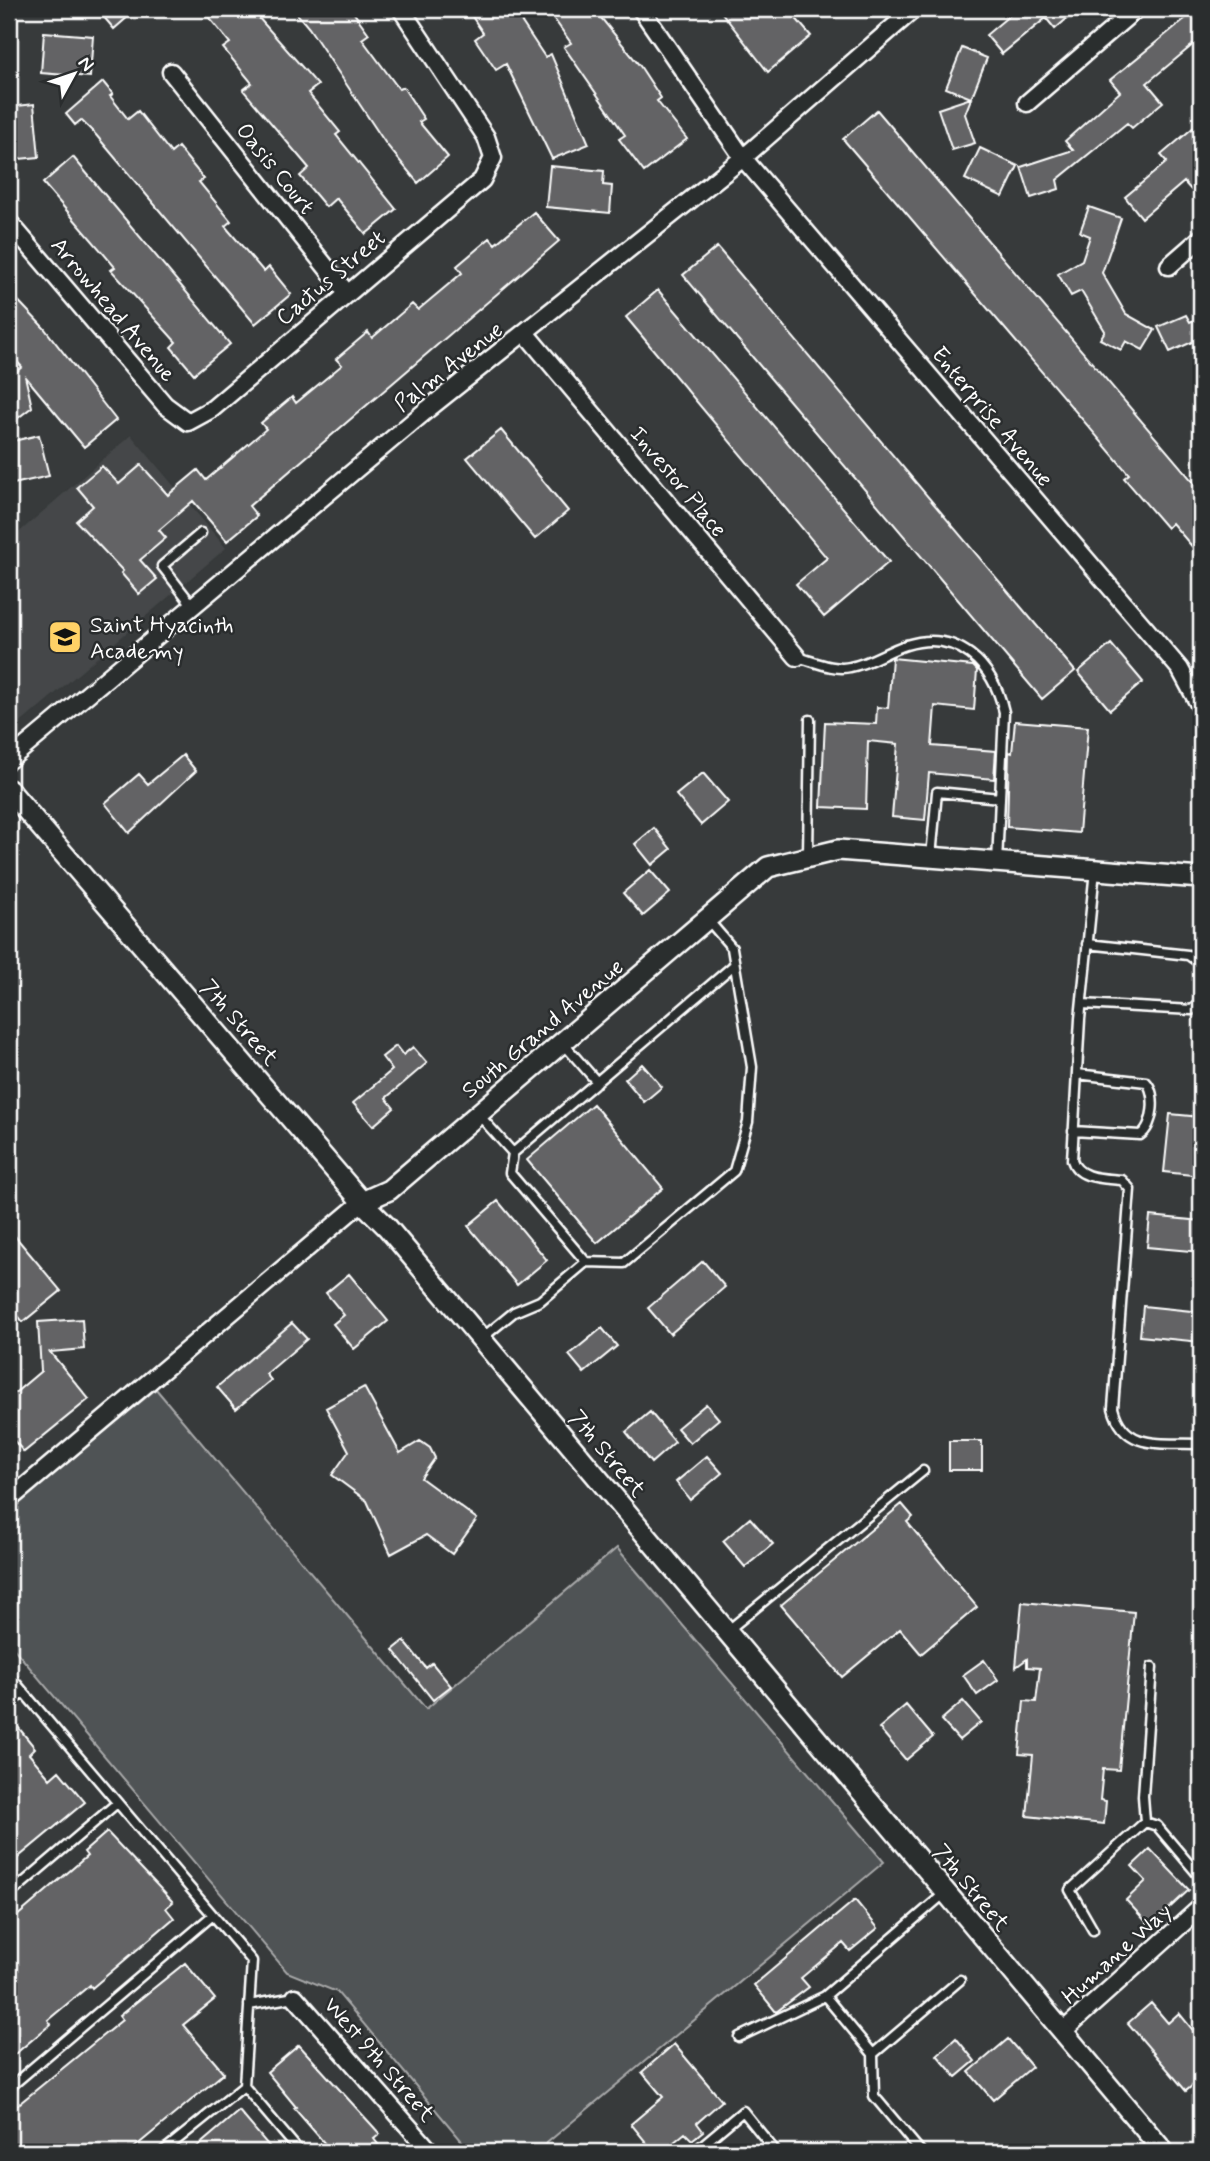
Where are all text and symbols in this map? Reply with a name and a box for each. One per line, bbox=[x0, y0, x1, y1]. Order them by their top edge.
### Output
north arrow bbox=[38, 38, 108, 108]
text: N bbox=[72, 51, 100, 77]
street label: Oasis Court bbox=[228, 117, 321, 221]
street label: Cactus Street bbox=[270, 224, 392, 333]
street label: Arrowhead Avenue bbox=[43, 232, 182, 389]
street label: Palm Avenue bbox=[388, 315, 510, 420]
street label: Enterprise Avenue bbox=[924, 341, 1059, 494]
street label: Investor Place bbox=[622, 420, 733, 544]
place label: Saint Hyacinth Academy bbox=[90, 611, 234, 667]
school or university icon: Saint Hyacinth Academy bbox=[46, 618, 84, 656]
street label: South Grand Avenue bbox=[456, 953, 631, 1106]
street label: 7th Street bbox=[193, 974, 285, 1073]
street label: 7th Street bbox=[561, 1404, 652, 1505]
street label: 7th Street bbox=[925, 1838, 1016, 1939]
street label: Humane Way bbox=[1056, 1897, 1179, 2012]
street label: West 9th Street bbox=[316, 1992, 441, 2129]

